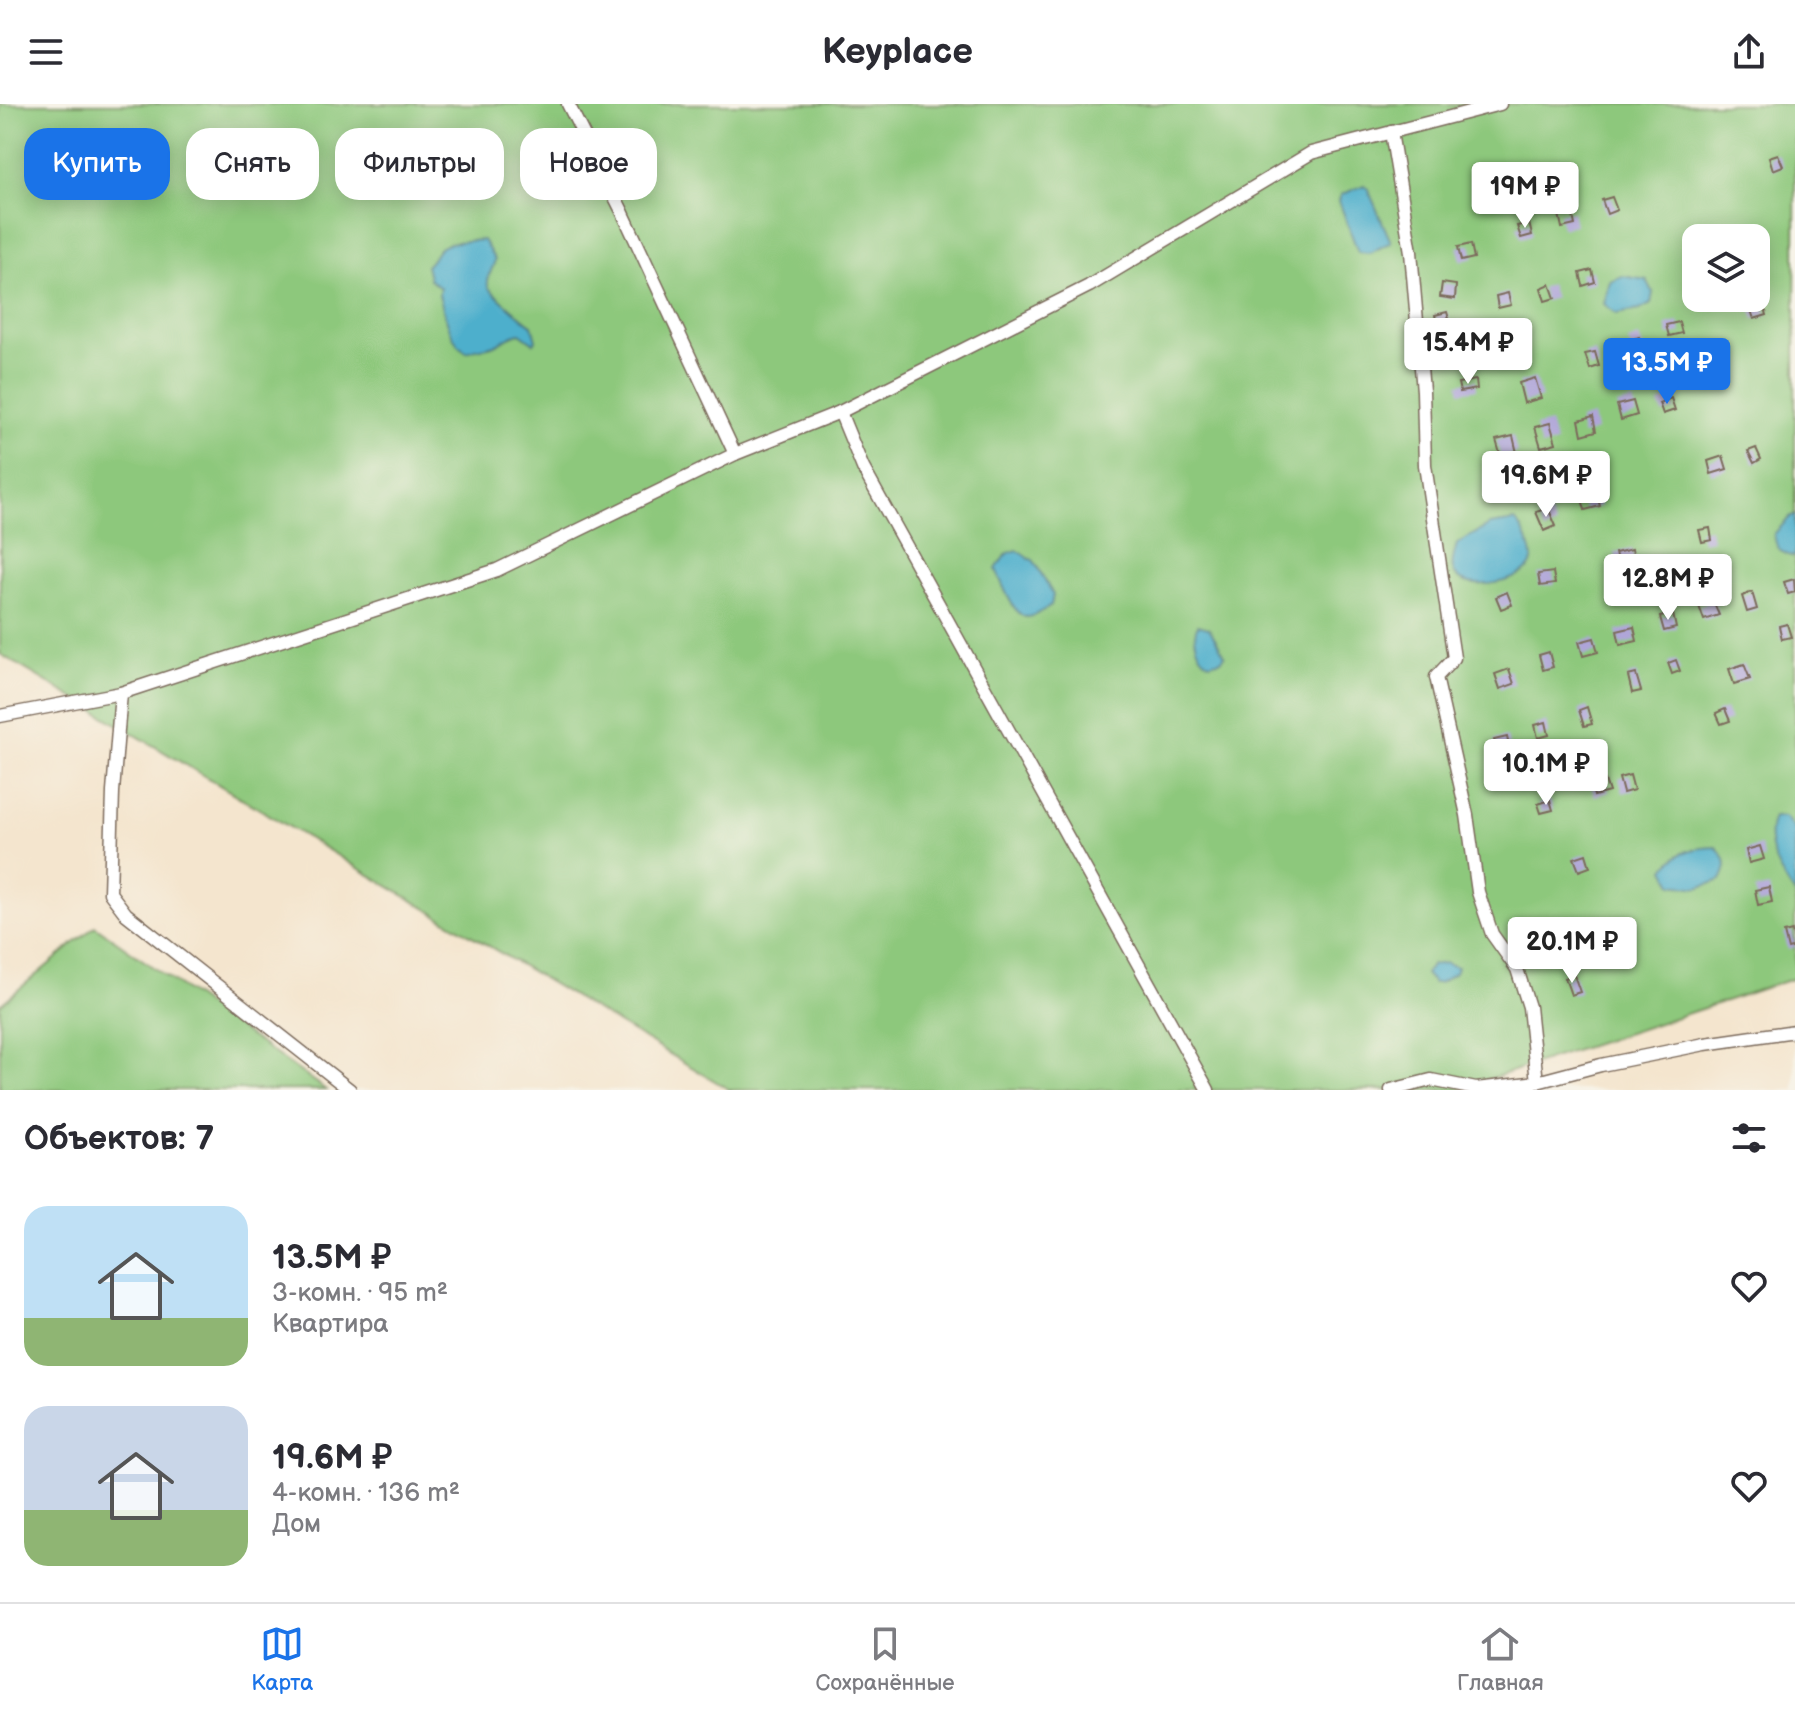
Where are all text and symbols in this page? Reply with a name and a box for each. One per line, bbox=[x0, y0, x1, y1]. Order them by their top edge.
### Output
icon: menu bbox=[24, 30, 68, 74]
icon: share bbox=[1727, 30, 1771, 74]
text: Keyplace bbox=[822, 31, 973, 74]
chip: Купить bbox=[24, 128, 170, 200]
chip: Снять bbox=[186, 128, 319, 200]
chip: Фильтры bbox=[335, 128, 504, 200]
chip: Новое bbox=[520, 128, 657, 200]
pin: 19M ₽ bbox=[1469, 162, 1581, 230]
text: 19M ₽ bbox=[1490, 172, 1560, 203]
map controls bbox=[1682, 224, 1770, 312]
button: layers bbox=[1682, 224, 1770, 312]
pin: 15.4M ₽ bbox=[1394, 318, 1542, 386]
text: 15.4M ₽ bbox=[1422, 328, 1514, 359]
pin: 13.5M ₽ bbox=[1593, 338, 1741, 406]
text: 13.5M ₽ bbox=[1621, 348, 1713, 379]
pin: 19.6M ₽ bbox=[1472, 451, 1620, 519]
text: 19.6M ₽ bbox=[1500, 461, 1592, 492]
pin: 12.8M ₽ bbox=[1594, 554, 1742, 622]
text: 12.8M ₽ bbox=[1622, 564, 1714, 595]
pin: 10.1M ₽ bbox=[1472, 739, 1620, 807]
text: 10.1M ₽ bbox=[1502, 749, 1590, 780]
pin: 20.1M ₽ bbox=[1498, 917, 1646, 985]
text: 20.1M ₽ bbox=[1526, 927, 1618, 958]
icon: filters bbox=[1727, 1116, 1771, 1160]
text: Объектов: 7 bbox=[24, 1118, 214, 1159]
text: 13.5M ₽ bbox=[272, 1237, 392, 1278]
icon: home bbox=[88, 1238, 184, 1334]
icon: heart bbox=[1727, 1264, 1771, 1308]
text: 3-комн. · 95 m² bbox=[272, 1278, 448, 1309]
text: Квартира bbox=[272, 1309, 389, 1340]
text: 19.6M ₽ bbox=[272, 1437, 393, 1478]
icon: home bbox=[88, 1438, 184, 1534]
icon: heart bbox=[1727, 1464, 1771, 1508]
text: 4-комн. · 136 m² bbox=[272, 1478, 460, 1509]
text: Дом bbox=[272, 1509, 321, 1540]
tab: Карта bbox=[251, 1622, 313, 1697]
tab: Сохранённые bbox=[816, 1622, 955, 1697]
tab: Главная bbox=[1457, 1622, 1544, 1697]

